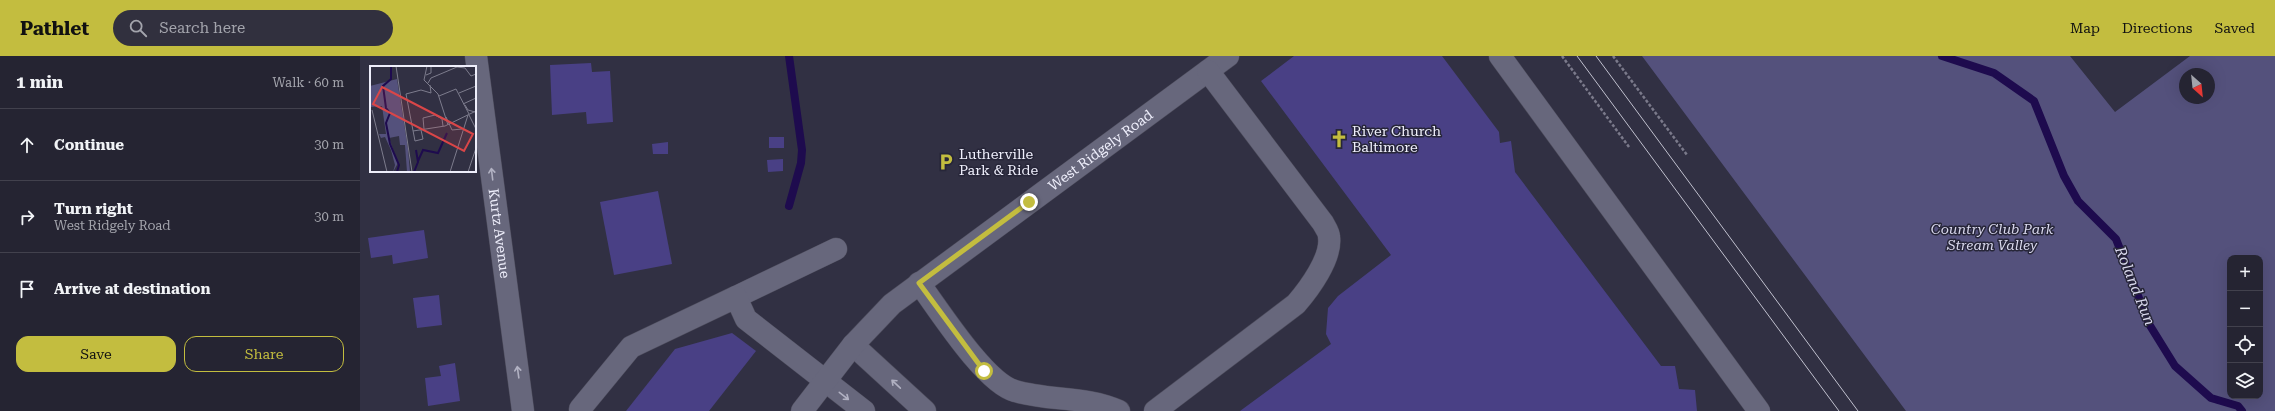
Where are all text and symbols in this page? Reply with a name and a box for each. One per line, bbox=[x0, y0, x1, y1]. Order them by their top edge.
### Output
search box bbox=[113, 10, 393, 46]
text: Pathlet bbox=[20, 17, 89, 40]
icon: search bbox=[127, 17, 149, 39]
text: Search here bbox=[159, 19, 245, 37]
text: Map bbox=[2070, 20, 2100, 36]
text: Directions bbox=[2122, 20, 2192, 36]
text: Saved bbox=[2214, 20, 2255, 36]
inset map bbox=[370, 66, 476, 172]
north arrow bbox=[2179, 68, 2215, 104]
text: 1 min bbox=[16, 72, 63, 92]
text: Walk · 60 m bbox=[272, 75, 344, 90]
street label: West Ridgely Road bbox=[1045, 106, 1156, 194]
place label: River Church Baltimore bbox=[1352, 123, 1441, 155]
church icon: River Church Baltimore bbox=[1329, 129, 1349, 149]
icon: ahead bbox=[16, 134, 38, 156]
text: Continue bbox=[54, 136, 124, 154]
text: 30 m bbox=[314, 137, 344, 152]
place label: Lutherville Park & Ride bbox=[959, 146, 1038, 178]
parking icon: Lutherville Park & Ride bbox=[936, 152, 956, 172]
one-way arrow bbox=[488, 168, 496, 181]
street label: Kurtz Avenue bbox=[486, 188, 513, 280]
route end bbox=[1020, 193, 1038, 211]
text: Turn right bbox=[54, 200, 133, 218]
icon: right bbox=[16, 206, 38, 228]
text: 30 m bbox=[314, 209, 344, 224]
text: West Ridgely Road bbox=[54, 218, 171, 233]
park label: Country Club Park Stream Valley bbox=[1931, 221, 2054, 253]
water label: Roland Run bbox=[2111, 243, 2159, 328]
map controls bbox=[2227, 255, 2263, 399]
button: + bbox=[2227, 255, 2263, 291]
icon: arrive bbox=[16, 278, 38, 300]
text: Arrive at destination bbox=[54, 280, 210, 298]
button: − bbox=[2227, 291, 2263, 327]
button: locate bbox=[2227, 327, 2263, 363]
button: Save bbox=[16, 336, 176, 372]
button: Share bbox=[184, 336, 344, 372]
route start bbox=[975, 362, 993, 380]
button: layers bbox=[2227, 363, 2263, 399]
one-way arrow bbox=[514, 366, 522, 379]
one-way arrow bbox=[891, 380, 901, 389]
one-way arrow bbox=[839, 392, 850, 400]

